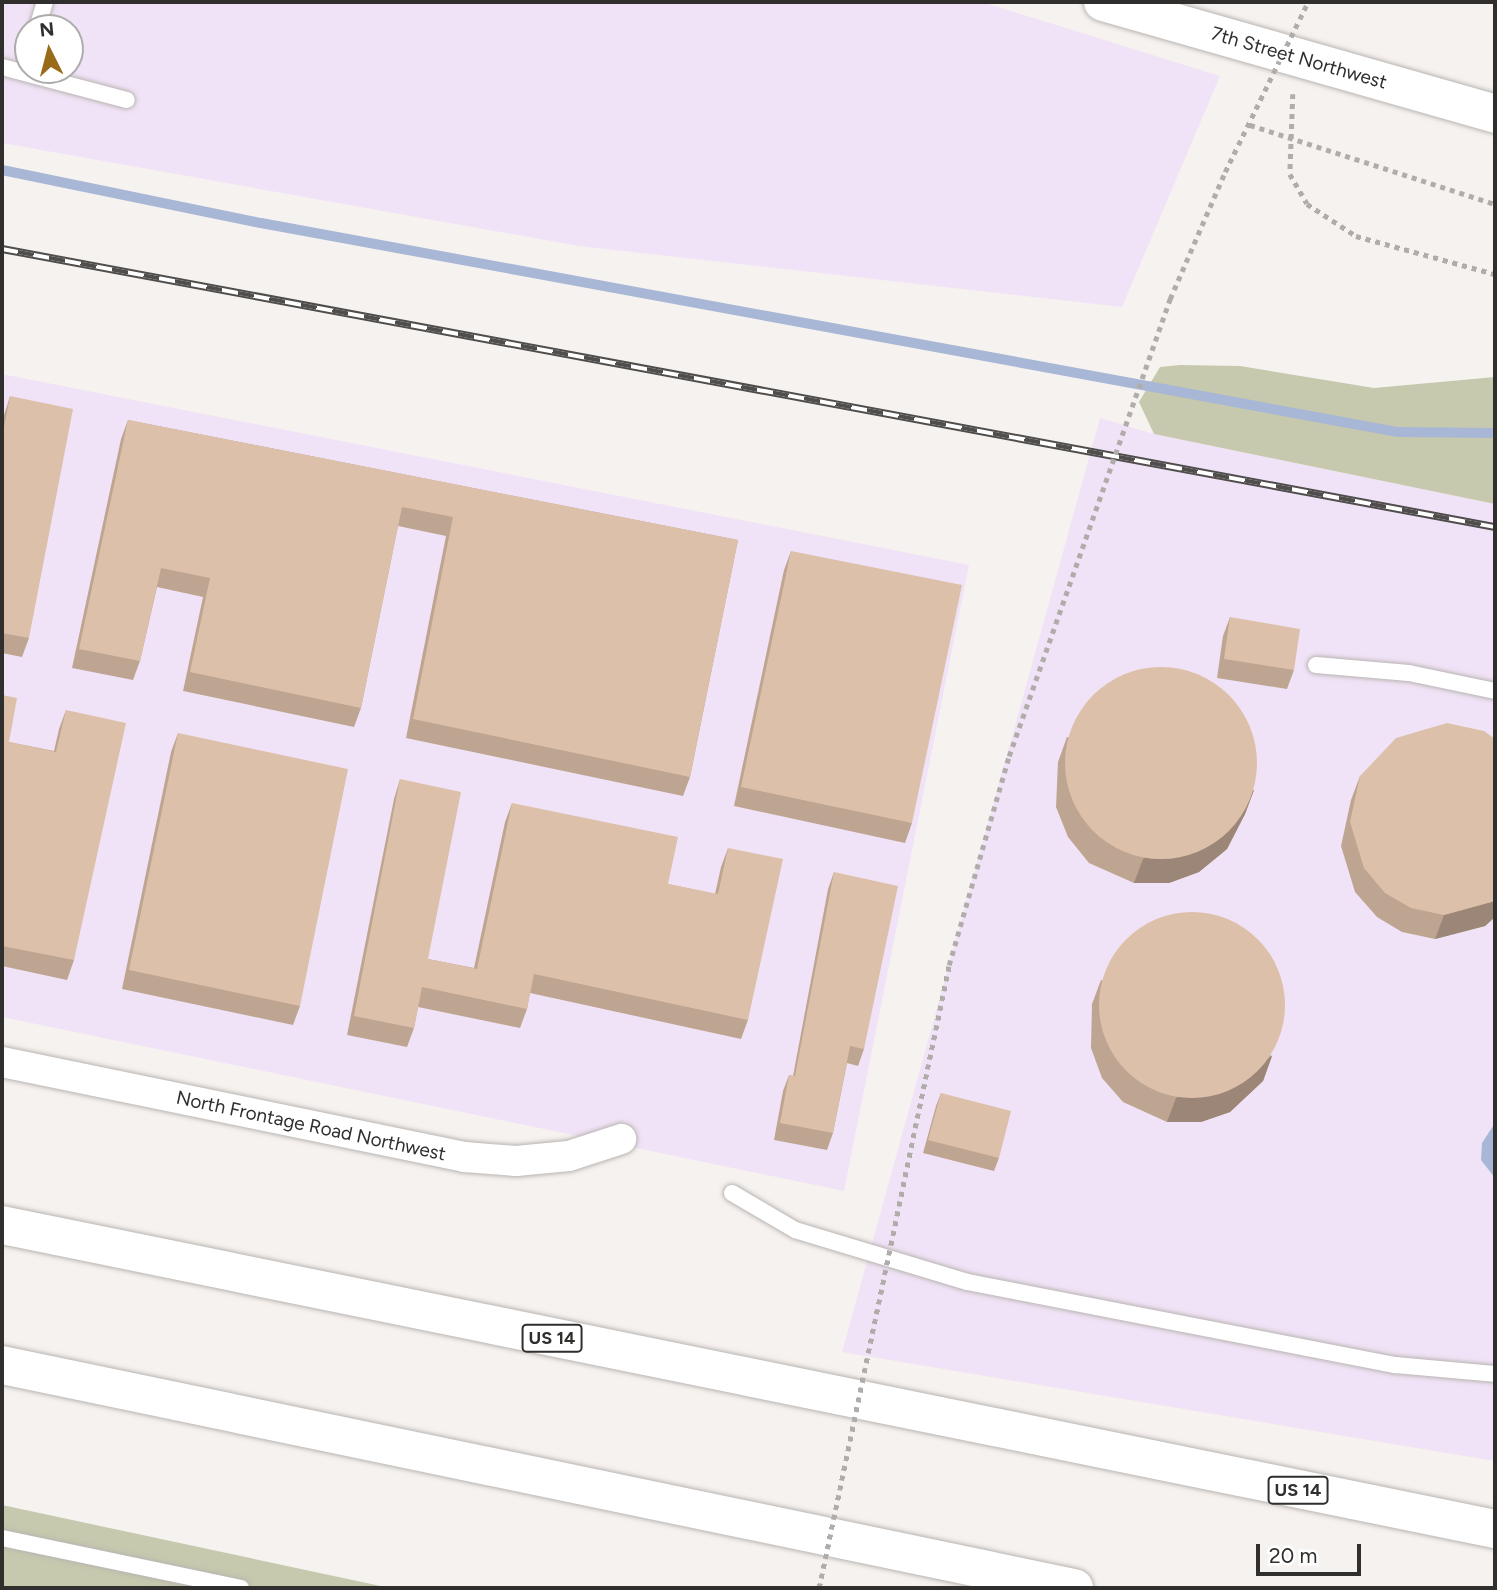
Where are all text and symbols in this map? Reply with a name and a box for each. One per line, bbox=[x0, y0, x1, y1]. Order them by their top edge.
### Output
north arrow bbox=[14, 14, 84, 84]
text: N bbox=[38, 17, 55, 42]
street label: 7th Street Northwest bbox=[1209, 22, 1389, 94]
street label: North Frontage Road Northwest bbox=[174, 1086, 448, 1166]
road number: US 14 bbox=[520, 1324, 584, 1352]
road number: US 14 bbox=[1266, 1476, 1330, 1504]
scale bar bbox=[1259, 1530, 1364, 1574]
text: 20 m bbox=[1269, 1543, 1317, 1568]

